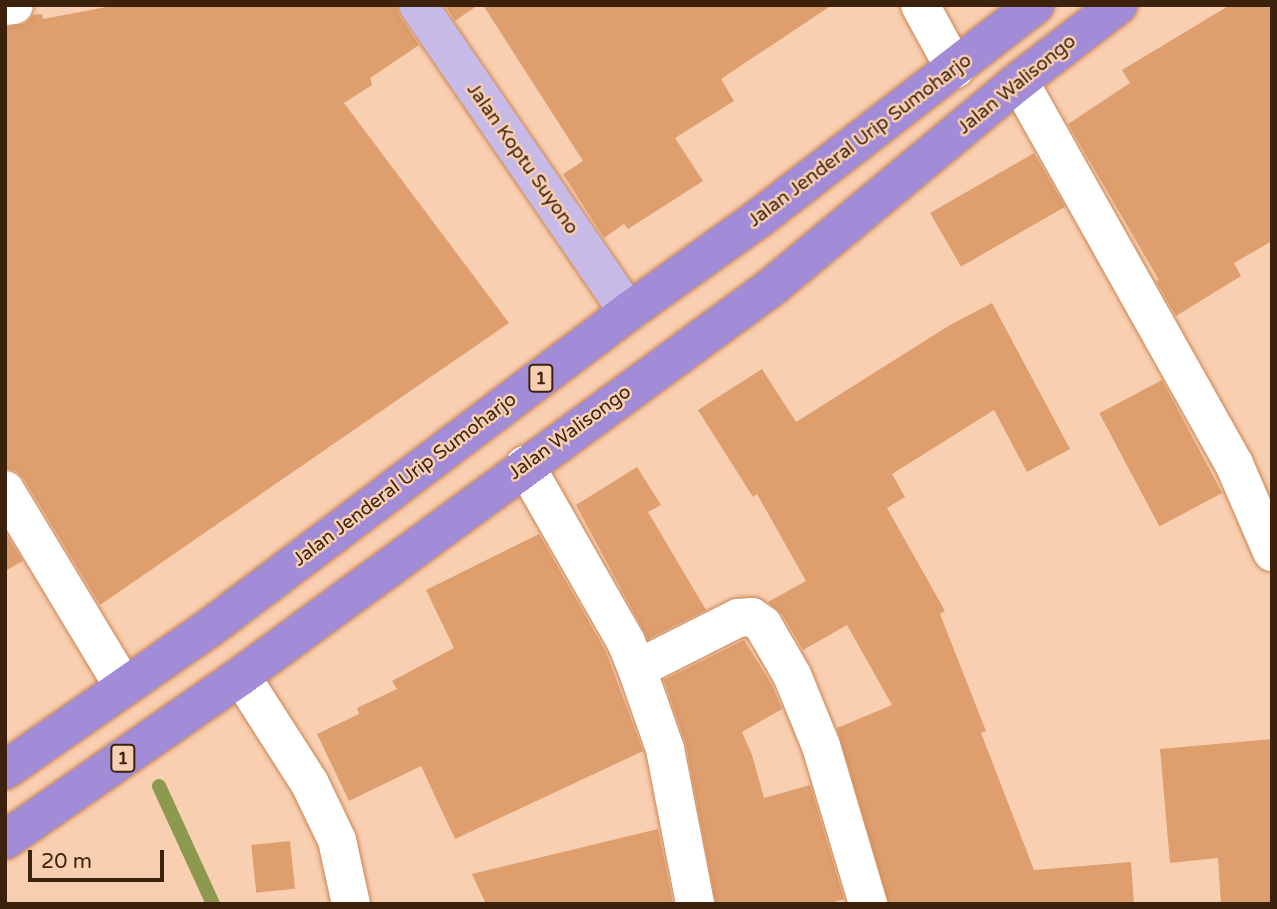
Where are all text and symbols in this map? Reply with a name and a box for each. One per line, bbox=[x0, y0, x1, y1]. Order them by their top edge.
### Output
street label: Jalan Walisongo bbox=[953, 30, 1081, 140]
street label: Jalan Jenderal Urip Sumoharjo bbox=[744, 49, 976, 233]
street label: Jalan Koptu Suyono bbox=[461, 79, 583, 239]
road number: 1 bbox=[527, 364, 555, 392]
street label: Jalan Walisongo bbox=[504, 381, 636, 485]
street label: Jalan Jenderal Urip Sumoharjo bbox=[289, 388, 521, 572]
road number: 1 bbox=[109, 744, 137, 772]
scale bar bbox=[32, 836, 168, 880]
text: 20 m bbox=[41, 849, 92, 874]

